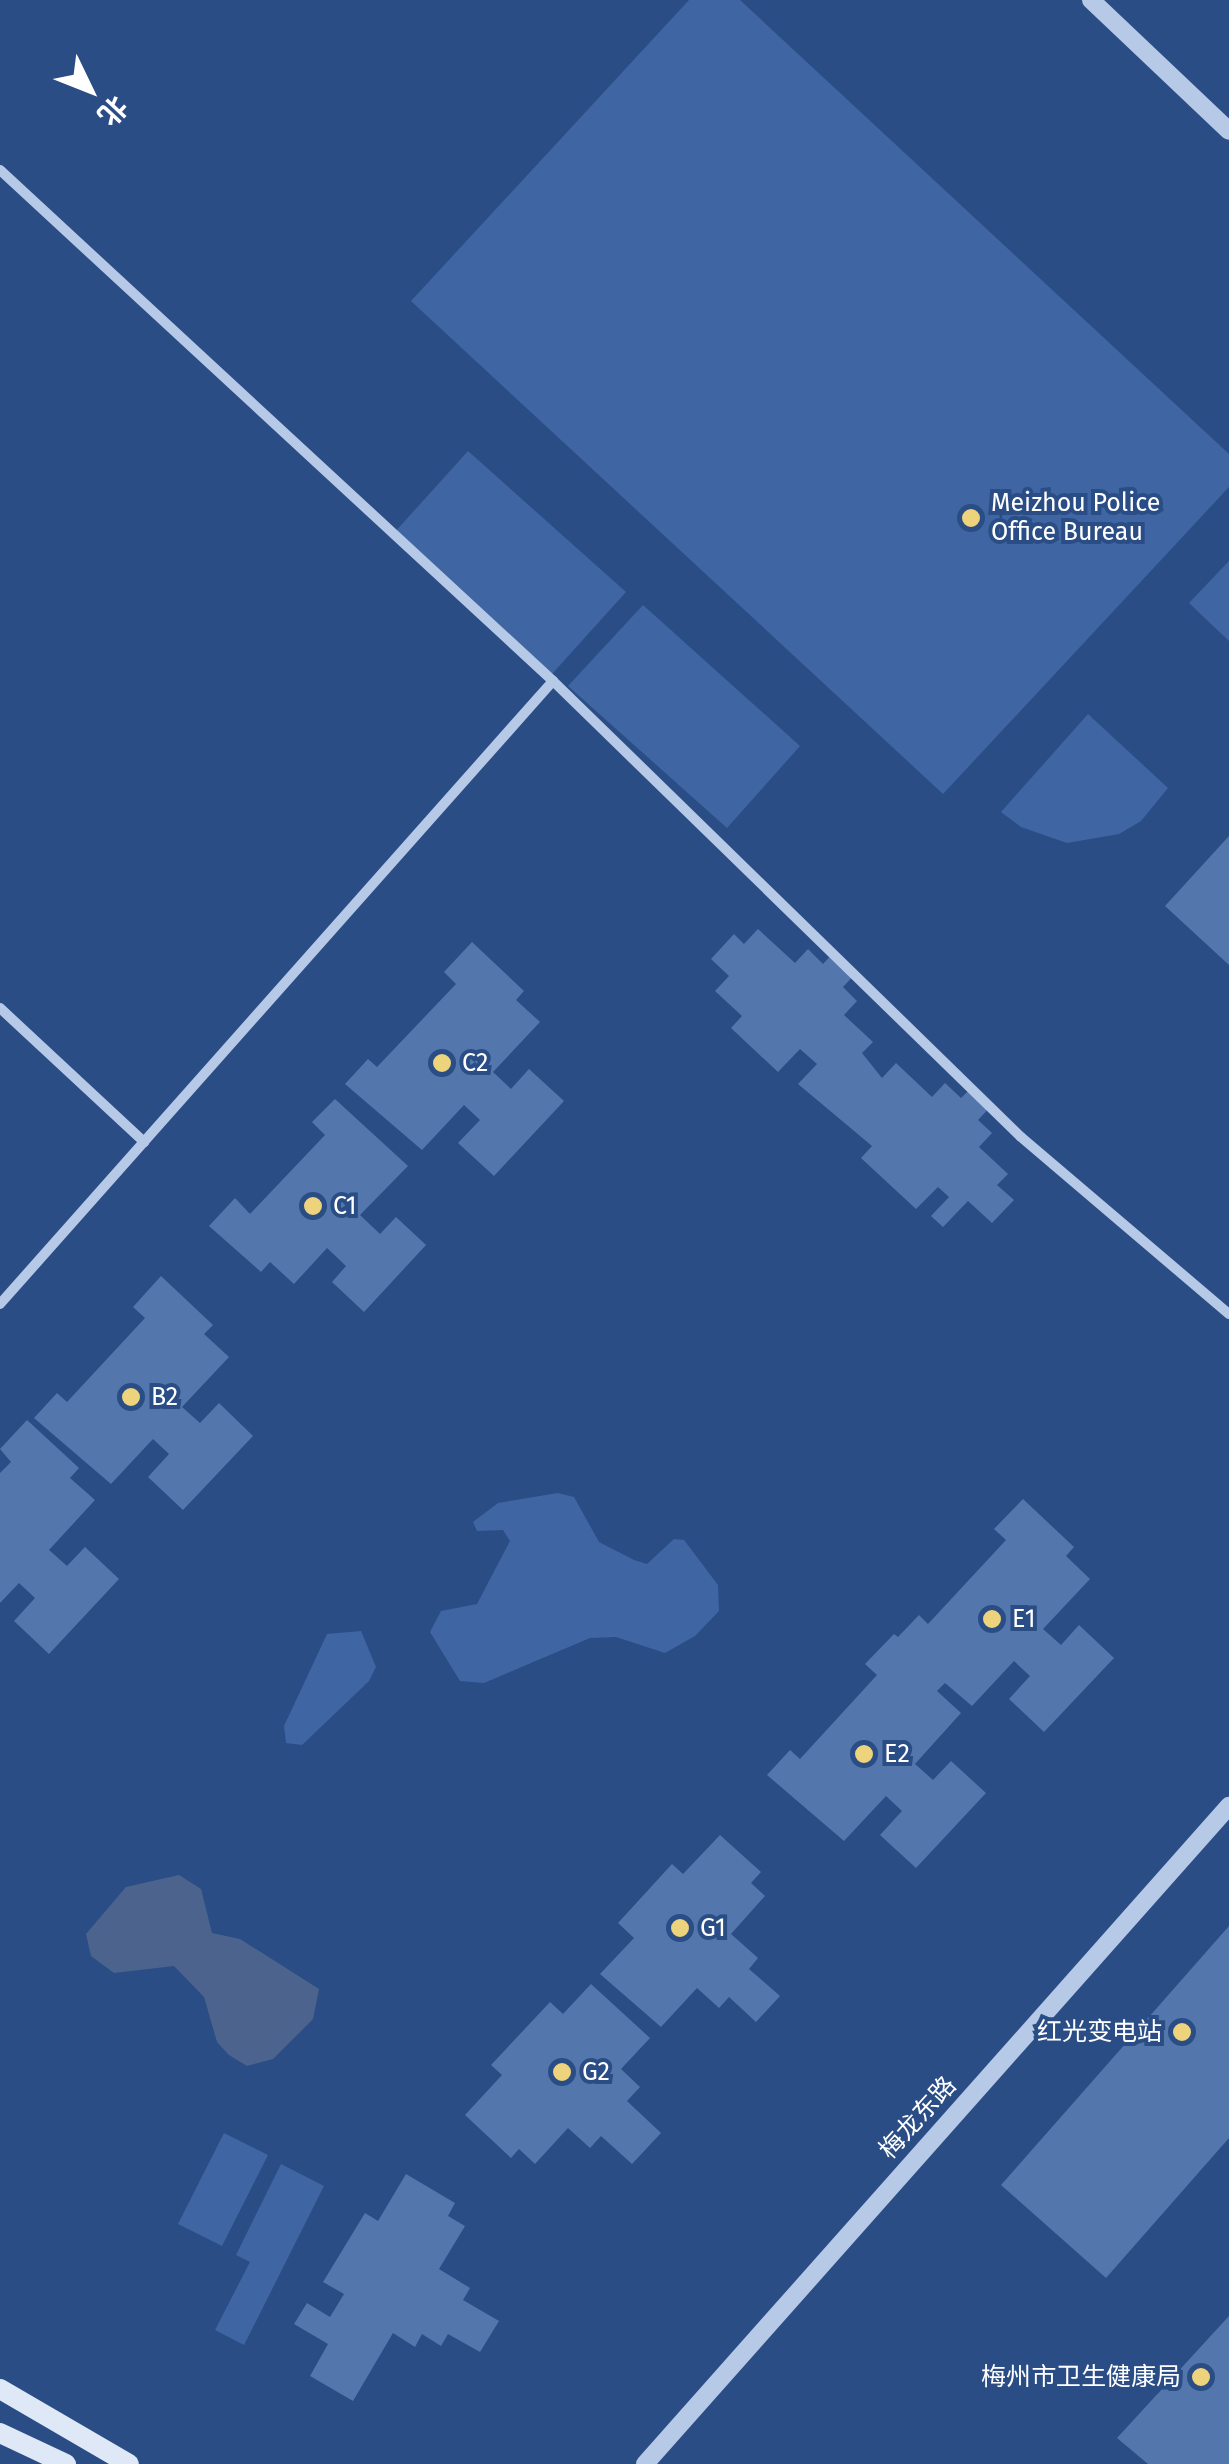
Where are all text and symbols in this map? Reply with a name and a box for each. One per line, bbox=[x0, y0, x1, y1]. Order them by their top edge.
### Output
north arrow bbox=[40, 40, 140, 140]
text: 北 bbox=[91, 89, 134, 132]
place label: Meizhou Police Office Bureau bbox=[991, 489, 1160, 548]
marker: Meizhou Police Office Bureau bbox=[960, 507, 982, 529]
place label: C2 bbox=[462, 1048, 488, 1078]
marker: C2 bbox=[431, 1052, 453, 1074]
place label: C1 bbox=[333, 1191, 356, 1221]
marker: C1 bbox=[302, 1195, 324, 1217]
place label: B2 bbox=[151, 1382, 178, 1412]
marker: B2 bbox=[120, 1386, 142, 1408]
place label: E1 bbox=[1012, 1604, 1036, 1634]
marker: E1 bbox=[981, 1608, 1003, 1630]
place label: E2 bbox=[884, 1739, 910, 1769]
marker: E2 bbox=[853, 1743, 875, 1765]
place label: G1 bbox=[700, 1913, 726, 1943]
marker: G1 bbox=[669, 1917, 691, 1939]
place label: 红光变电站 bbox=[1037, 2017, 1162, 2047]
marker: 红光变电站 bbox=[1171, 2021, 1193, 2043]
place label: G2 bbox=[582, 2057, 610, 2087]
marker: G2 bbox=[551, 2061, 573, 2083]
street label: 梅龙东路 bbox=[873, 2071, 963, 2165]
place label: 梅州市卫生健康局 bbox=[981, 2362, 1181, 2392]
marker: 梅州市卫生健康局 bbox=[1190, 2366, 1212, 2388]

